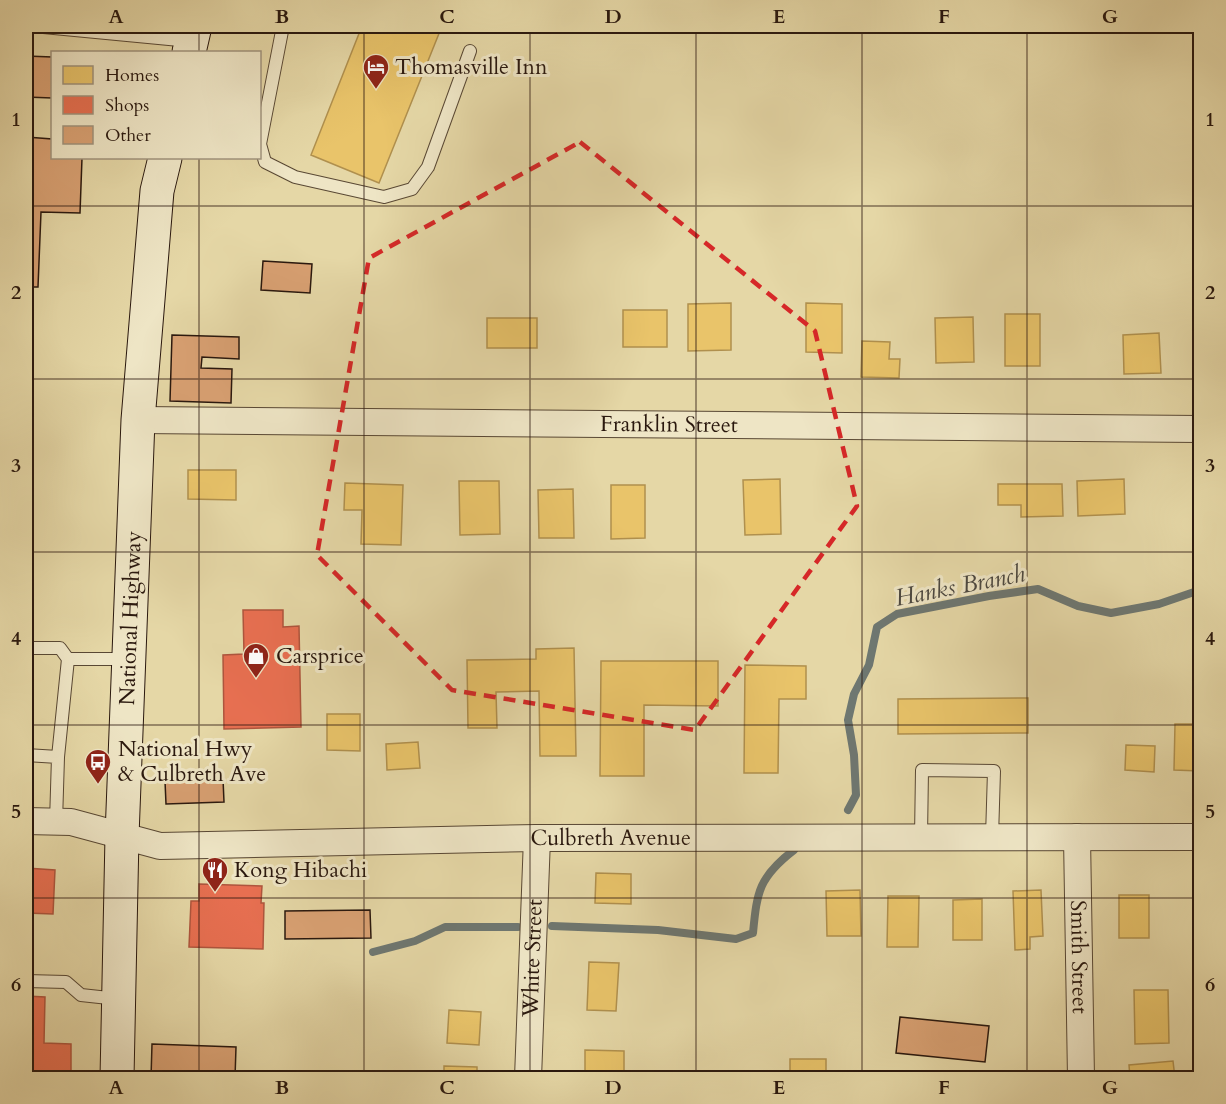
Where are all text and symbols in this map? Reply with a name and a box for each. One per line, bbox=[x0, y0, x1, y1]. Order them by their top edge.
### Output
text: A bbox=[108, 3, 124, 30]
text: B bbox=[275, 3, 289, 30]
text: C bbox=[439, 3, 455, 30]
text: D bbox=[604, 3, 622, 30]
text: E bbox=[773, 3, 785, 30]
text: F bbox=[938, 3, 950, 30]
text: G bbox=[1102, 3, 1118, 30]
legend bbox=[51, 51, 261, 159]
hotel icon: Thomasville Inn bbox=[361, 52, 391, 90]
place label: Thomasville Inn bbox=[395, 52, 548, 82]
text: Homes bbox=[105, 63, 159, 88]
text: Shops bbox=[105, 93, 149, 118]
text: 1 bbox=[11, 106, 21, 133]
text: 1 bbox=[1205, 106, 1215, 133]
text: Other bbox=[105, 123, 151, 148]
text: 2 bbox=[11, 279, 21, 306]
text: 2 bbox=[1205, 279, 1215, 306]
street label: Franklin Street bbox=[600, 409, 738, 440]
text: 3 bbox=[11, 452, 21, 479]
text: 3 bbox=[1205, 452, 1215, 479]
street label: National Highway bbox=[112, 530, 149, 706]
water label: Hanks Branch bbox=[892, 557, 1028, 615]
text: 4 bbox=[11, 625, 21, 652]
text: 4 bbox=[1205, 625, 1215, 652]
shop icon: Carsprice bbox=[241, 641, 271, 679]
place label: Carsprice bbox=[276, 641, 364, 671]
place label: National Hwy & Culbreth Ave bbox=[118, 734, 266, 789]
bus stop icon: National Hwy & Culbreth Ave bbox=[83, 747, 113, 785]
text: 5 bbox=[11, 798, 21, 825]
text: 5 bbox=[1205, 798, 1215, 825]
street label: Culbreth Avenue bbox=[530, 823, 691, 853]
restaurant icon: Kong Hibachi bbox=[200, 855, 230, 893]
place label: Kong Hibachi bbox=[234, 855, 367, 885]
street label: White Street bbox=[515, 898, 550, 1019]
street label: Smith Street bbox=[1063, 900, 1095, 1014]
text: 6 bbox=[11, 971, 21, 998]
text: 6 bbox=[1205, 971, 1215, 998]
text: A bbox=[108, 1074, 124, 1101]
text: B bbox=[275, 1074, 289, 1101]
text: C bbox=[439, 1074, 455, 1101]
text: D bbox=[604, 1074, 622, 1101]
text: E bbox=[773, 1074, 785, 1101]
text: F bbox=[938, 1074, 950, 1101]
text: G bbox=[1102, 1074, 1118, 1101]

